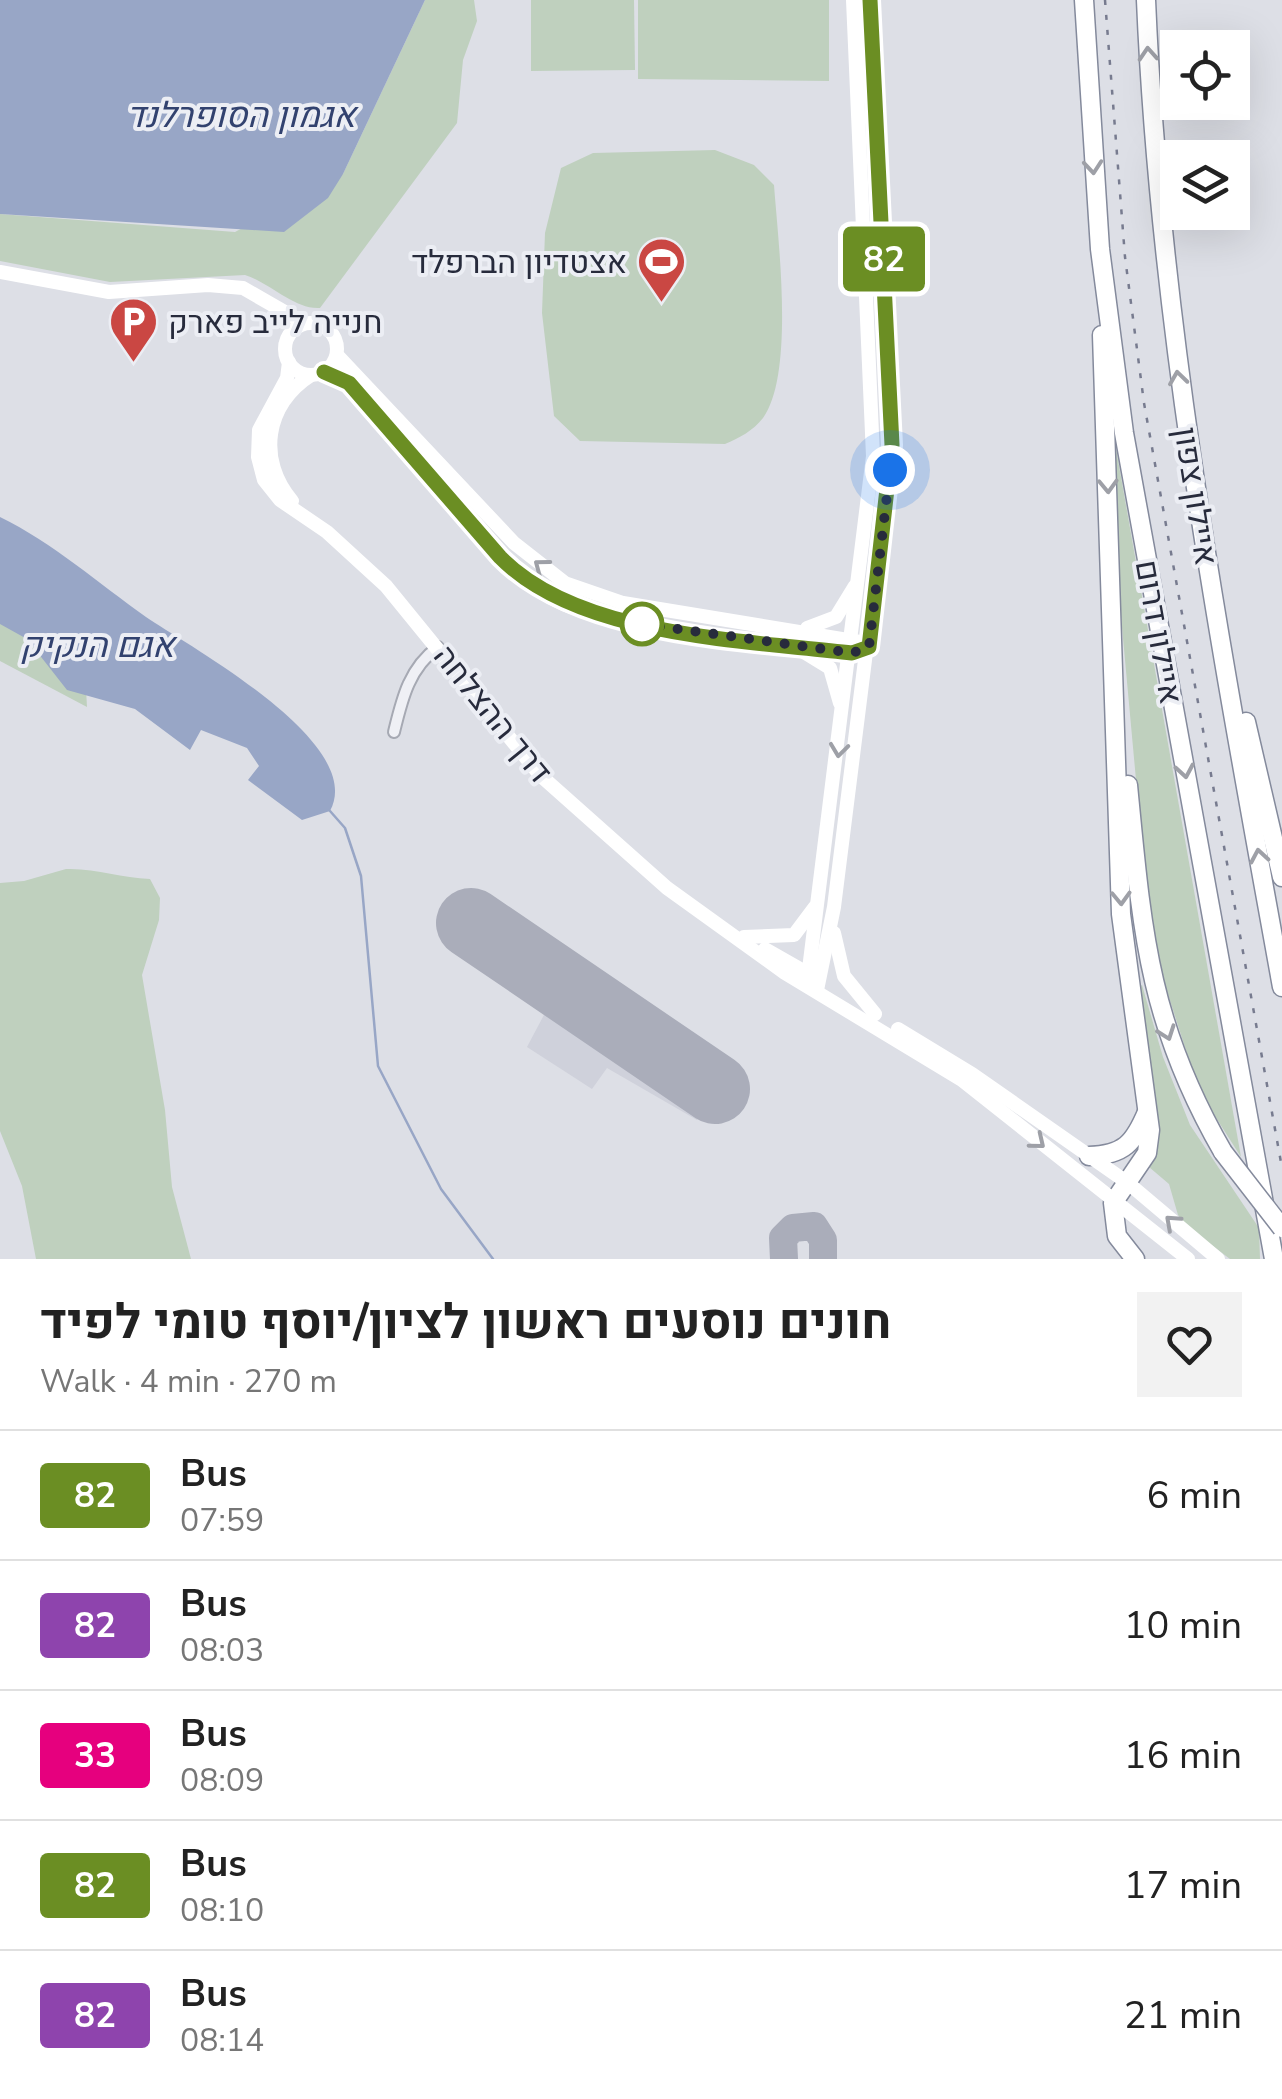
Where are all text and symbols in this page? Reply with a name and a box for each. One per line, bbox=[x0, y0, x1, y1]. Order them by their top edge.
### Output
map controls bbox=[1160, 30, 1250, 230]
button: locate bbox=[1160, 30, 1250, 120]
one-way arrow bbox=[1138, 46, 1160, 62]
water label: אגמון הסופרלנד bbox=[127, 92, 359, 139]
button: layers bbox=[1160, 140, 1250, 230]
one-way arrow bbox=[1082, 160, 1104, 176]
line badge: 82 bbox=[839, 226, 929, 292]
sports icon: אצטדיון הברפלד bbox=[636, 236, 688, 304]
text: 82 bbox=[863, 236, 905, 283]
place label: אצטדיון הברפלד bbox=[412, 241, 627, 284]
parking icon: חנייה לייב פארק bbox=[107, 296, 159, 364]
place label: חנייה לייב פארק bbox=[168, 301, 382, 344]
one-way arrow bbox=[1168, 370, 1189, 386]
street label: איילון צפון bbox=[1163, 424, 1228, 568]
your location bbox=[865, 445, 915, 495]
one-way arrow bbox=[1098, 479, 1119, 495]
street label: איילון דרום bbox=[1125, 557, 1192, 707]
one-way arrow bbox=[534, 561, 552, 578]
unlabelled marker bbox=[621, 603, 663, 645]
water label: אגם הנקיק bbox=[20, 622, 178, 669]
street label: דרך ההצלחה bbox=[424, 636, 562, 792]
one-way arrow bbox=[829, 742, 850, 758]
one-way arrow bbox=[1174, 763, 1195, 779]
one-way arrow bbox=[1249, 848, 1270, 864]
one-way arrow bbox=[1110, 890, 1131, 906]
one-way arrow bbox=[1155, 1024, 1176, 1041]
one-way arrow bbox=[1026, 1130, 1044, 1148]
one-way arrow bbox=[1165, 1216, 1184, 1234]
text: חונים נוסעים ראשון לציון/יוסף טומי לפיד bbox=[40, 1289, 891, 1355]
button: heart bbox=[1137, 1292, 1242, 1397]
text: Walk · 4 min · 270 m bbox=[40, 1360, 337, 1403]
text: Bus bbox=[180, 1448, 247, 1499]
text: 6 min bbox=[1147, 1470, 1242, 1521]
text: 82 bbox=[74, 1472, 116, 1519]
text: 07:59 bbox=[180, 1499, 264, 1542]
text: Bus bbox=[180, 1578, 247, 1629]
text: 10 min bbox=[1124, 1600, 1242, 1651]
text: 82 bbox=[74, 1602, 116, 1649]
text: 08:03 bbox=[180, 1629, 264, 1672]
text: Bus bbox=[180, 1708, 247, 1759]
text: 16 min bbox=[1124, 1730, 1242, 1781]
text: 33 bbox=[74, 1732, 116, 1779]
text: 08:09 bbox=[180, 1759, 264, 1802]
text: Bus bbox=[180, 1838, 247, 1889]
text: 17 min bbox=[1124, 1860, 1242, 1911]
text: 82 bbox=[74, 1862, 116, 1909]
text: 08:10 bbox=[180, 1889, 264, 1932]
text: Bus bbox=[180, 1968, 247, 2019]
text: 21 min bbox=[1124, 1990, 1242, 2041]
text: 82 bbox=[74, 1992, 116, 2039]
text: 08:14 bbox=[180, 2019, 264, 2062]

